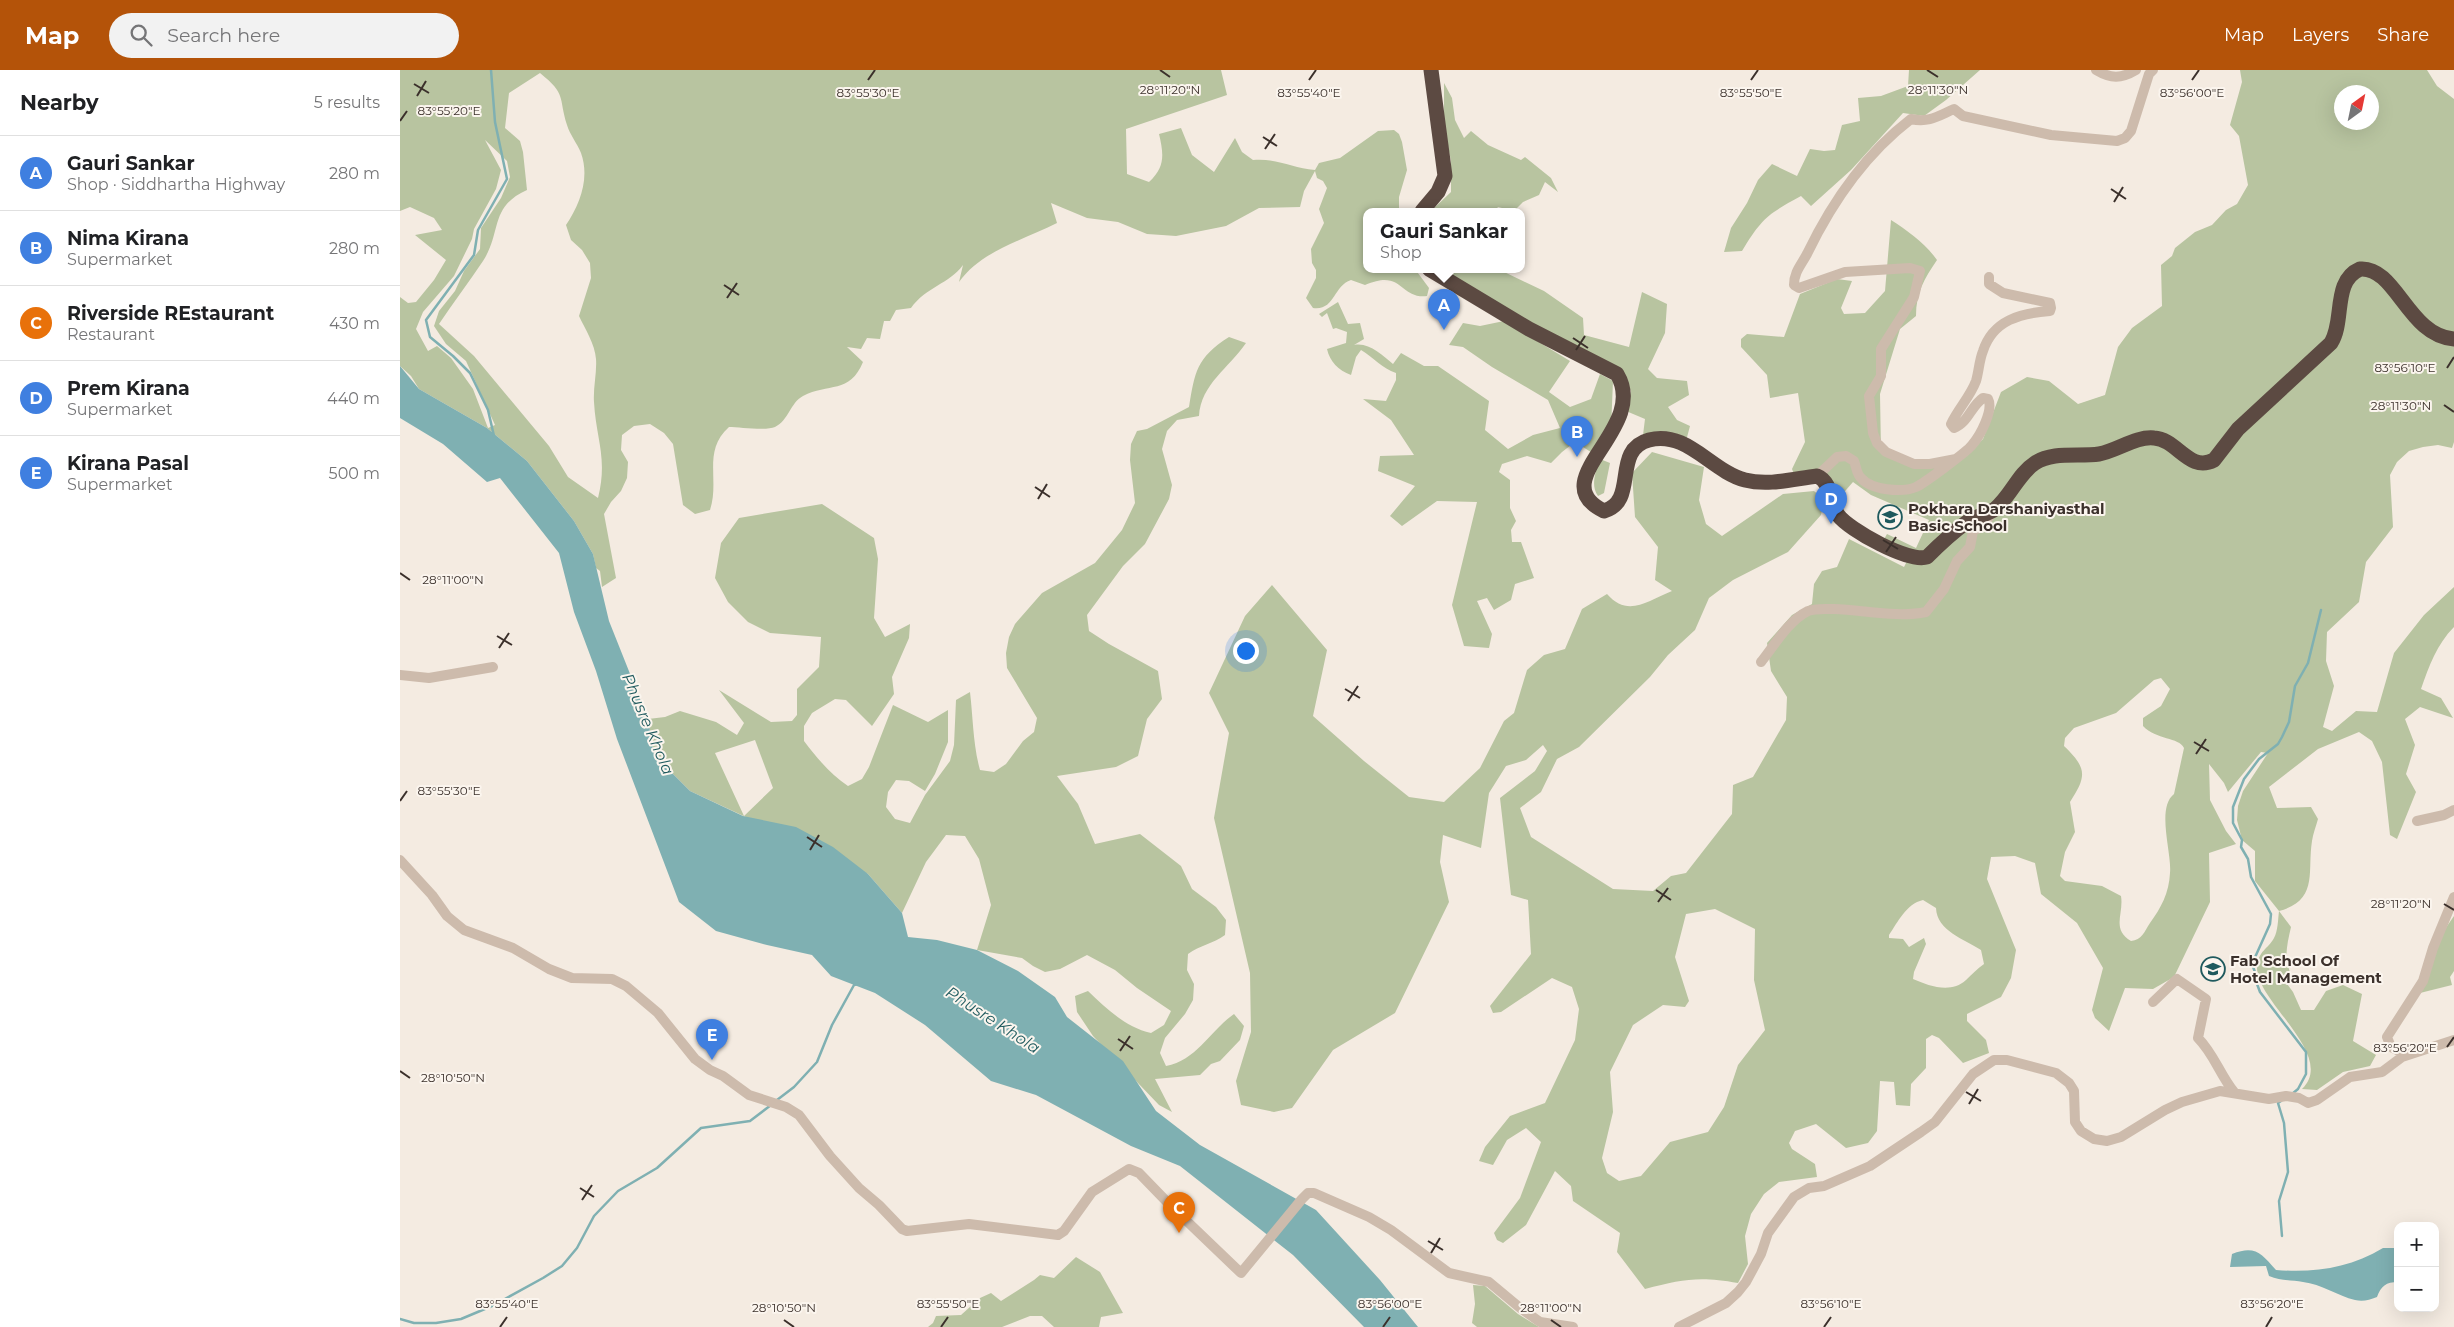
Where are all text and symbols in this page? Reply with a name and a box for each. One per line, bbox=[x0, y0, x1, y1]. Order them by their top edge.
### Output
search box bbox=[109, 13, 459, 58]
text: Map bbox=[25, 21, 79, 50]
icon: search bbox=[127, 21, 155, 49]
text: Search here bbox=[167, 24, 280, 47]
text: Map bbox=[2224, 24, 2264, 46]
text: Layers bbox=[2292, 24, 2349, 46]
text: Share bbox=[2377, 24, 2429, 46]
text: 28°11'20"N bbox=[1140, 82, 1200, 97]
text: 28°11'30"N bbox=[1908, 82, 1968, 97]
text: 83°55'30"E bbox=[837, 85, 899, 100]
text: 83°55'40"E bbox=[1277, 85, 1341, 100]
text: 83°55'50"E bbox=[1720, 85, 1782, 100]
text: 83°56'00"E bbox=[2160, 85, 2224, 100]
north arrow bbox=[2334, 85, 2379, 130]
text: Nearby bbox=[20, 90, 99, 115]
text: 5 results bbox=[314, 93, 380, 112]
text: 83°55'20"E bbox=[418, 103, 480, 118]
text: Gauri Sankar bbox=[67, 152, 195, 175]
text: A bbox=[30, 164, 42, 183]
text: 280 m bbox=[329, 164, 380, 183]
text: Shop · Siddhartha Highway bbox=[67, 175, 285, 194]
popup bbox=[1363, 208, 1525, 273]
text: Gauri Sankar bbox=[1380, 220, 1508, 243]
text: Nima Kirana bbox=[67, 227, 189, 250]
text: B bbox=[30, 239, 42, 258]
text: 280 m bbox=[329, 239, 380, 258]
text: Shop bbox=[1380, 243, 1422, 262]
text: Supermarket bbox=[67, 250, 173, 269]
pin: A bbox=[1428, 289, 1460, 330]
text: Riverside REstaurant bbox=[67, 302, 274, 325]
text: C bbox=[30, 314, 42, 333]
text: 430 m bbox=[329, 314, 380, 333]
text: Restaurant bbox=[67, 325, 155, 344]
text: 83°56'10"E bbox=[2374, 360, 2436, 375]
text: Prem Kirana bbox=[67, 377, 190, 400]
text: D bbox=[29, 389, 43, 408]
text: 440 m bbox=[327, 389, 380, 408]
text: 28°11'30"N bbox=[2371, 398, 2431, 413]
text: Supermarket bbox=[67, 400, 173, 419]
pin: B bbox=[1561, 416, 1593, 457]
text: Kirana Pasal bbox=[67, 452, 189, 475]
text: E bbox=[31, 464, 41, 483]
text: 500 m bbox=[329, 464, 380, 483]
text: Supermarket bbox=[67, 475, 173, 494]
pin: D bbox=[1815, 483, 1847, 524]
place label: Pokhara Darshaniyasthal Basic School bbox=[1908, 499, 2105, 535]
school or university icon: Pokhara Darshaniyasthal Basic School bbox=[1877, 504, 1903, 530]
text: 28°11'00"N bbox=[422, 572, 484, 587]
your location bbox=[1233, 638, 1259, 664]
water label: Phusre Khola bbox=[618, 670, 678, 778]
text: 83°55'30"E bbox=[418, 783, 480, 798]
text: 28°11'20"N bbox=[2371, 896, 2431, 911]
place label: Fab School Of Hotel Management bbox=[2230, 951, 2382, 987]
school or university icon: Fab School Of Hotel Management bbox=[2200, 956, 2226, 982]
water label: Phusre Khola bbox=[942, 983, 1044, 1058]
pin: E bbox=[696, 1019, 728, 1060]
text: 83°56'20"E bbox=[2373, 1040, 2437, 1055]
text: 28°10'50"N bbox=[421, 1070, 485, 1085]
pin: C bbox=[1163, 1192, 1195, 1233]
map controls bbox=[2394, 1222, 2439, 1312]
button: + bbox=[2394, 1222, 2439, 1267]
button: − bbox=[2394, 1267, 2439, 1312]
text: 83°55'40"E bbox=[475, 1296, 539, 1311]
text: 83°55'50"E bbox=[917, 1296, 979, 1311]
text: 83°56'00"E bbox=[1358, 1296, 1422, 1311]
text: 83°56'10"E bbox=[1800, 1296, 1862, 1311]
text: 83°56'20"E bbox=[2240, 1296, 2304, 1311]
text: 28°10'50"N bbox=[752, 1300, 816, 1315]
text: 28°11'00"N bbox=[1520, 1300, 1582, 1315]

